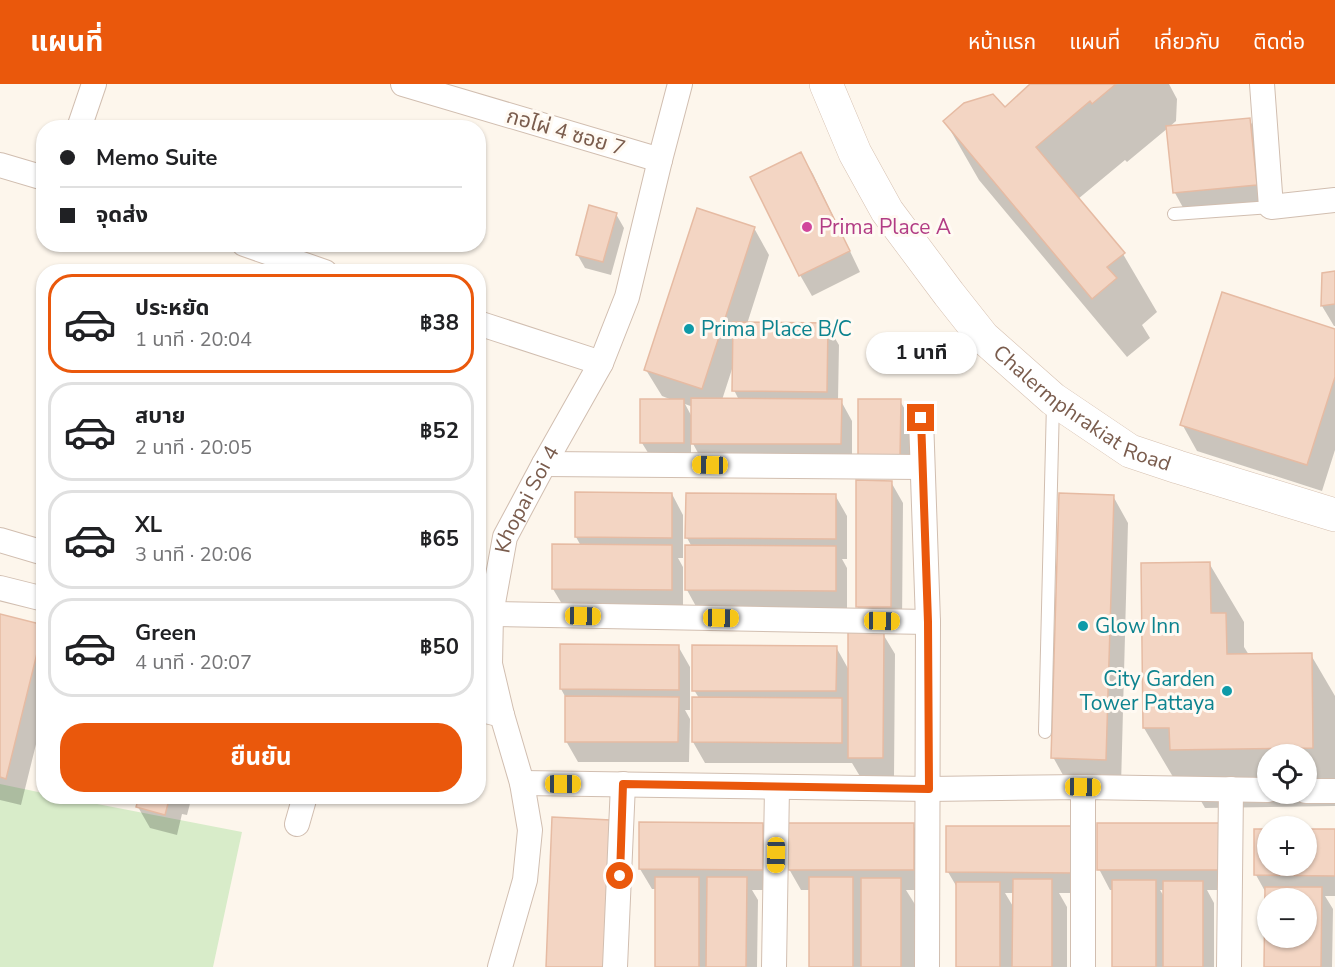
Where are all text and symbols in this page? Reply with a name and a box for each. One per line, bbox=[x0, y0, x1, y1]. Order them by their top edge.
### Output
text: แผนที่ bbox=[30, 23, 103, 61]
text: หน้าแรก bbox=[968, 28, 1036, 56]
text: แผนที่ bbox=[1069, 28, 1120, 56]
text: เกี่ยวกับ bbox=[1153, 28, 1220, 56]
text: ติดต่อ bbox=[1253, 28, 1305, 56]
street label: กอไผ่ 4 ซอย 7 bbox=[503, 102, 629, 162]
text: Memo Suite bbox=[96, 143, 217, 173]
text: จุดส่ง bbox=[96, 200, 148, 230]
place label: Prima Place A bbox=[819, 213, 951, 241]
marker: Prima Place A bbox=[800, 220, 814, 234]
text: ประหยัด bbox=[135, 293, 210, 323]
icon: car bbox=[63, 297, 117, 351]
text: ฿38 bbox=[420, 308, 459, 338]
place label: Prima Place B/C bbox=[701, 315, 852, 343]
marker: Prima Place B/C bbox=[682, 322, 696, 336]
text: 1 นาที · 20:04 bbox=[135, 326, 252, 353]
callout: 1 นาที bbox=[866, 331, 976, 373]
street label: Chalermphrakiat Road bbox=[987, 338, 1175, 478]
text: 1 นาที bbox=[896, 339, 947, 366]
text: สบาย bbox=[135, 401, 185, 431]
route end bbox=[907, 404, 934, 431]
icon: car bbox=[63, 405, 117, 459]
text: ฿52 bbox=[420, 416, 459, 446]
text: 2 นาที · 20:05 bbox=[135, 434, 252, 461]
street label: Khopai Soi 4 bbox=[488, 440, 566, 555]
car bbox=[692, 456, 728, 474]
text: XL bbox=[135, 510, 162, 540]
icon: car bbox=[63, 513, 117, 567]
text: ฿65 bbox=[420, 524, 459, 554]
text: 3 นาที · 20:06 bbox=[135, 541, 252, 568]
car bbox=[565, 607, 601, 625]
car bbox=[703, 609, 739, 627]
car bbox=[864, 612, 900, 630]
place label: Glow Inn bbox=[1095, 612, 1180, 640]
text: Green bbox=[135, 618, 196, 648]
marker: Glow Inn bbox=[1076, 619, 1090, 633]
icon: car bbox=[63, 621, 117, 675]
text: ฿50 bbox=[420, 632, 459, 662]
text: 4 นาที · 20:07 bbox=[135, 649, 252, 676]
place label: City Garden Tower Pattaya bbox=[1080, 665, 1215, 717]
marker: City Garden Tower Pattaya bbox=[1220, 684, 1234, 698]
button: ยืนยัน bbox=[60, 723, 462, 792]
map controls bbox=[1257, 744, 1317, 948]
button: locate bbox=[1257, 744, 1317, 804]
car bbox=[545, 775, 581, 793]
car bbox=[1065, 778, 1101, 796]
button: + bbox=[1257, 816, 1317, 876]
car bbox=[767, 837, 785, 873]
route start bbox=[606, 862, 633, 889]
button: − bbox=[1257, 888, 1317, 948]

